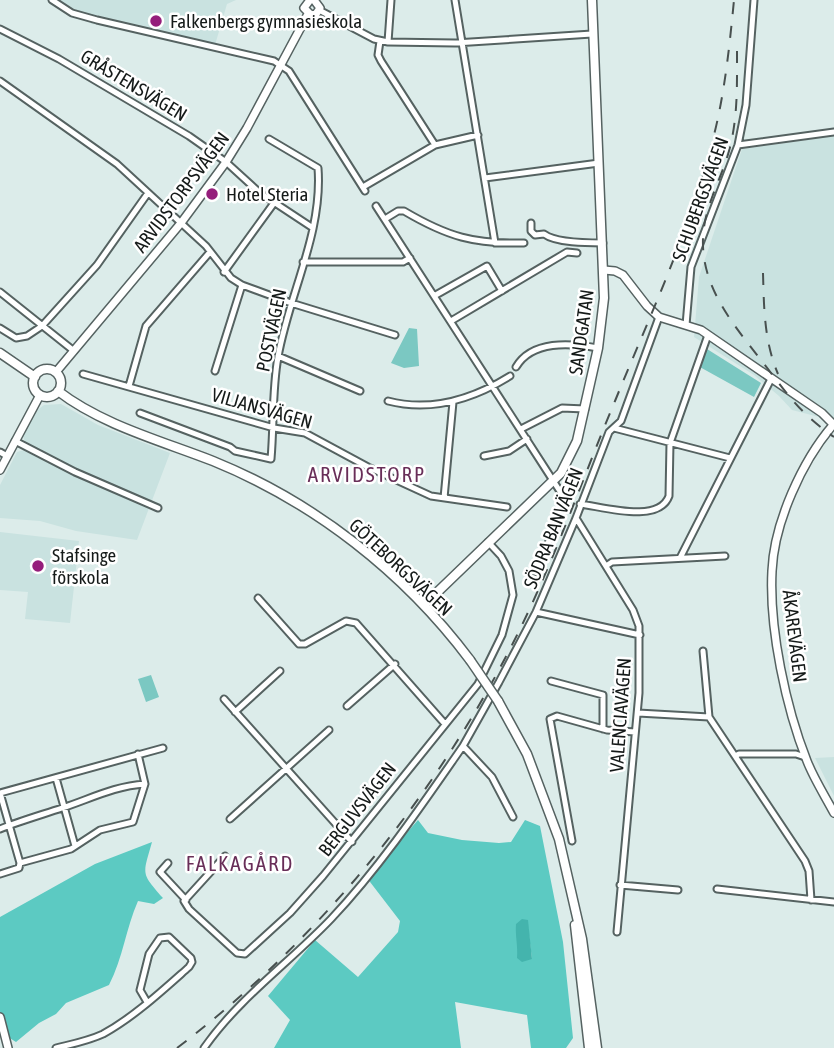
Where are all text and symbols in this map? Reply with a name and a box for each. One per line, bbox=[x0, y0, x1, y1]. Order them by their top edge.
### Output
place label: Falkenbergs gymnasieskola bbox=[170, 10, 362, 32]
marker: Falkenbergs gymnasieskola bbox=[148, 13, 164, 29]
street label: GRÅSTENSVÄGEN bbox=[77, 45, 191, 125]
street label: ARVIDSTORPSVÄGEN bbox=[129, 128, 233, 256]
street label: SCHUBERGSVÄGEN bbox=[667, 134, 733, 264]
place label: Hotel Steria bbox=[226, 183, 308, 205]
marker: Hotel Steria bbox=[204, 186, 220, 202]
street label: POSTVÄGEN bbox=[251, 286, 291, 374]
street label: SANDGATAN bbox=[564, 288, 598, 376]
street label: VILJANSVÄGEN bbox=[209, 383, 315, 433]
district label: ARVIDSTORP bbox=[308, 462, 426, 486]
street label: SÖDRA BANVÄGEN bbox=[519, 464, 587, 592]
street label: GÖTEBORGSVÄGEN bbox=[345, 514, 457, 620]
place label: Stafsinge förskola bbox=[52, 544, 116, 588]
marker: Stafsinge förskola bbox=[30, 558, 46, 574]
street label: ÅKAREVÄGEN bbox=[778, 588, 812, 684]
street label: VALENCIAVÄGEN bbox=[605, 657, 635, 773]
street label: BERGUVSVÄGEN bbox=[314, 758, 400, 860]
district label: FALKAGÅRD bbox=[186, 851, 294, 875]

